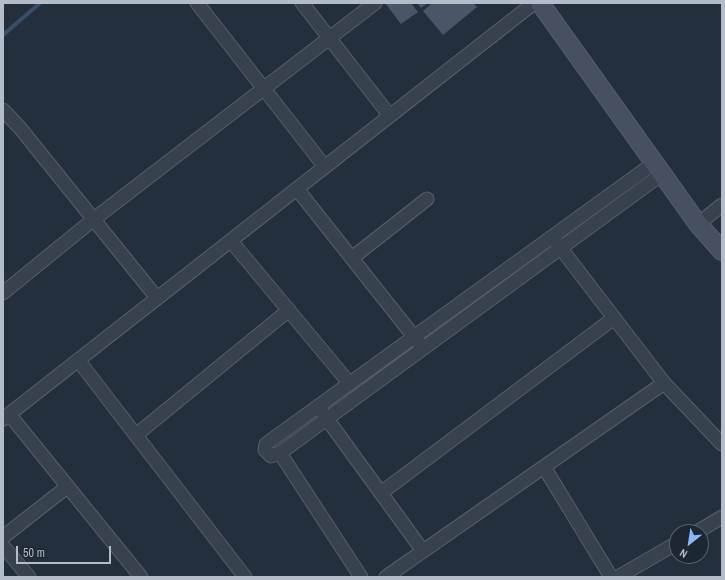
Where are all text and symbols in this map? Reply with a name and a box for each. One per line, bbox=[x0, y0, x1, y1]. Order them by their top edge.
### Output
north arrow bbox=[669, 524, 709, 564]
scale bar bbox=[18, 538, 113, 564]
text: 50 m bbox=[23, 545, 45, 561]
text: N bbox=[677, 546, 690, 561]

